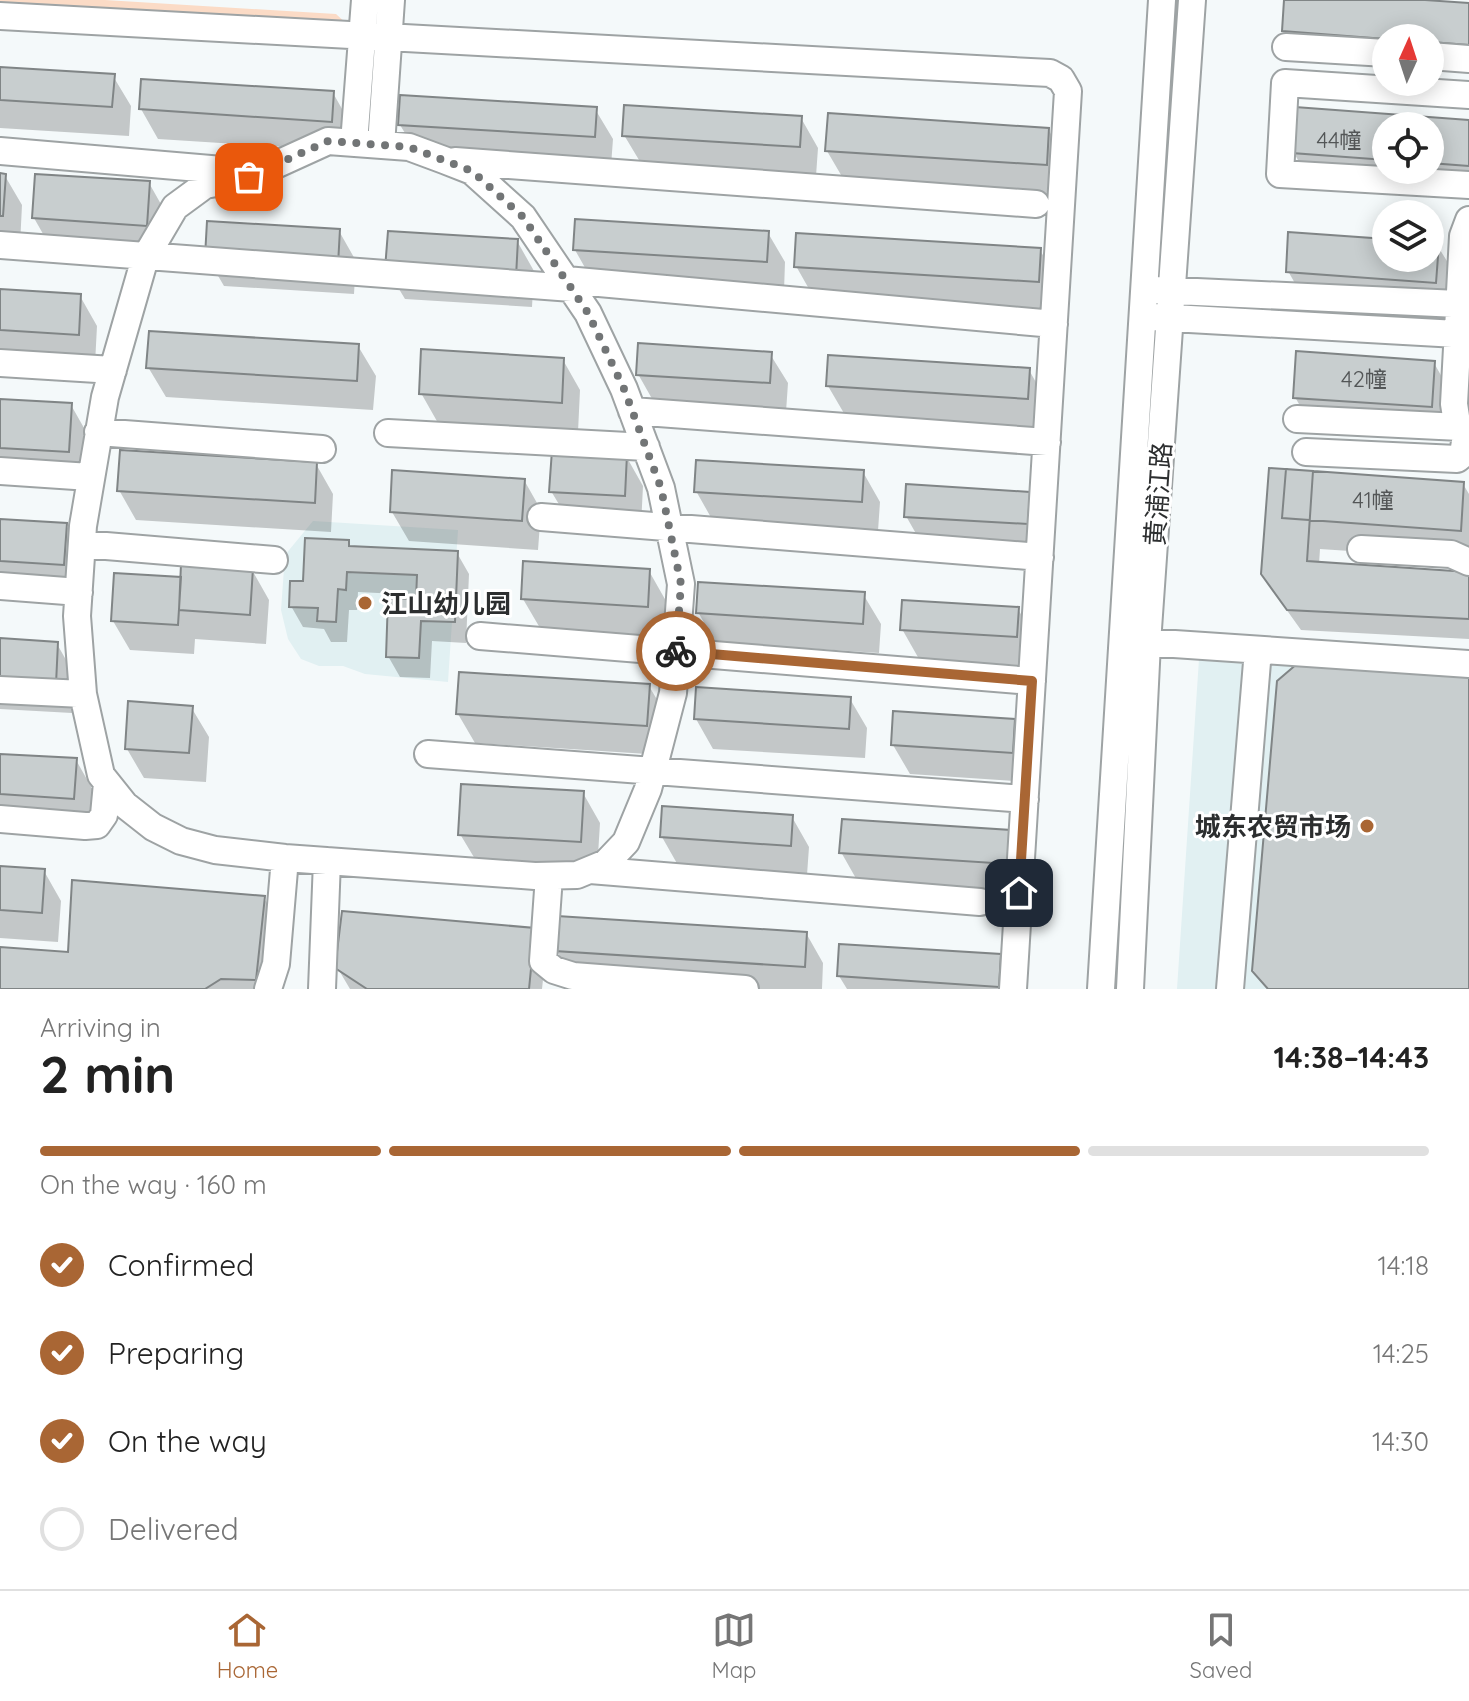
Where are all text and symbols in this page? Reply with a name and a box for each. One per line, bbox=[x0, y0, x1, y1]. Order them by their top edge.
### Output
north arrow bbox=[1372, 24, 1444, 96]
map controls bbox=[1372, 24, 1444, 272]
button: locate bbox=[1372, 112, 1444, 184]
house number: 44幢 bbox=[1316, 126, 1362, 154]
pin bbox=[215, 143, 283, 211]
icon: bag bbox=[227, 155, 271, 199]
button: layers bbox=[1372, 200, 1444, 272]
house number: 42幢 bbox=[1341, 365, 1387, 393]
street label: 黄浦江路 bbox=[1138, 441, 1178, 547]
house number: 41幢 bbox=[1352, 486, 1394, 514]
place label: 江山幼儿园 bbox=[381, 587, 511, 620]
marker: 江山幼儿园 bbox=[356, 594, 374, 612]
courier bbox=[636, 611, 716, 691]
icon: bike bbox=[654, 629, 698, 673]
place label: 城东农贸市场 bbox=[1195, 810, 1351, 843]
marker: 城东农贸市场 bbox=[1358, 817, 1376, 835]
pin bbox=[985, 859, 1053, 927]
icon: home bbox=[997, 871, 1041, 915]
text: Arriving in bbox=[40, 1011, 161, 1044]
text: 14:38–14:43 bbox=[1273, 1038, 1429, 1076]
text: 2 min bbox=[40, 1041, 175, 1106]
text: On the way · 160 m bbox=[40, 1168, 267, 1201]
icon: check bbox=[40, 1243, 84, 1287]
text: Confirmed bbox=[108, 1246, 254, 1284]
text: 14:18 bbox=[1378, 1249, 1429, 1282]
icon: check bbox=[40, 1331, 84, 1375]
text: Preparing bbox=[108, 1334, 244, 1372]
text: 14:25 bbox=[1373, 1337, 1429, 1370]
icon: check bbox=[40, 1419, 84, 1463]
text: On the way bbox=[108, 1422, 267, 1460]
text: 14:30 bbox=[1372, 1425, 1429, 1458]
text: Delivered bbox=[108, 1510, 239, 1548]
tab: Home bbox=[217, 1608, 278, 1684]
tab: Map bbox=[712, 1608, 756, 1684]
tab: Saved bbox=[1190, 1608, 1252, 1684]

